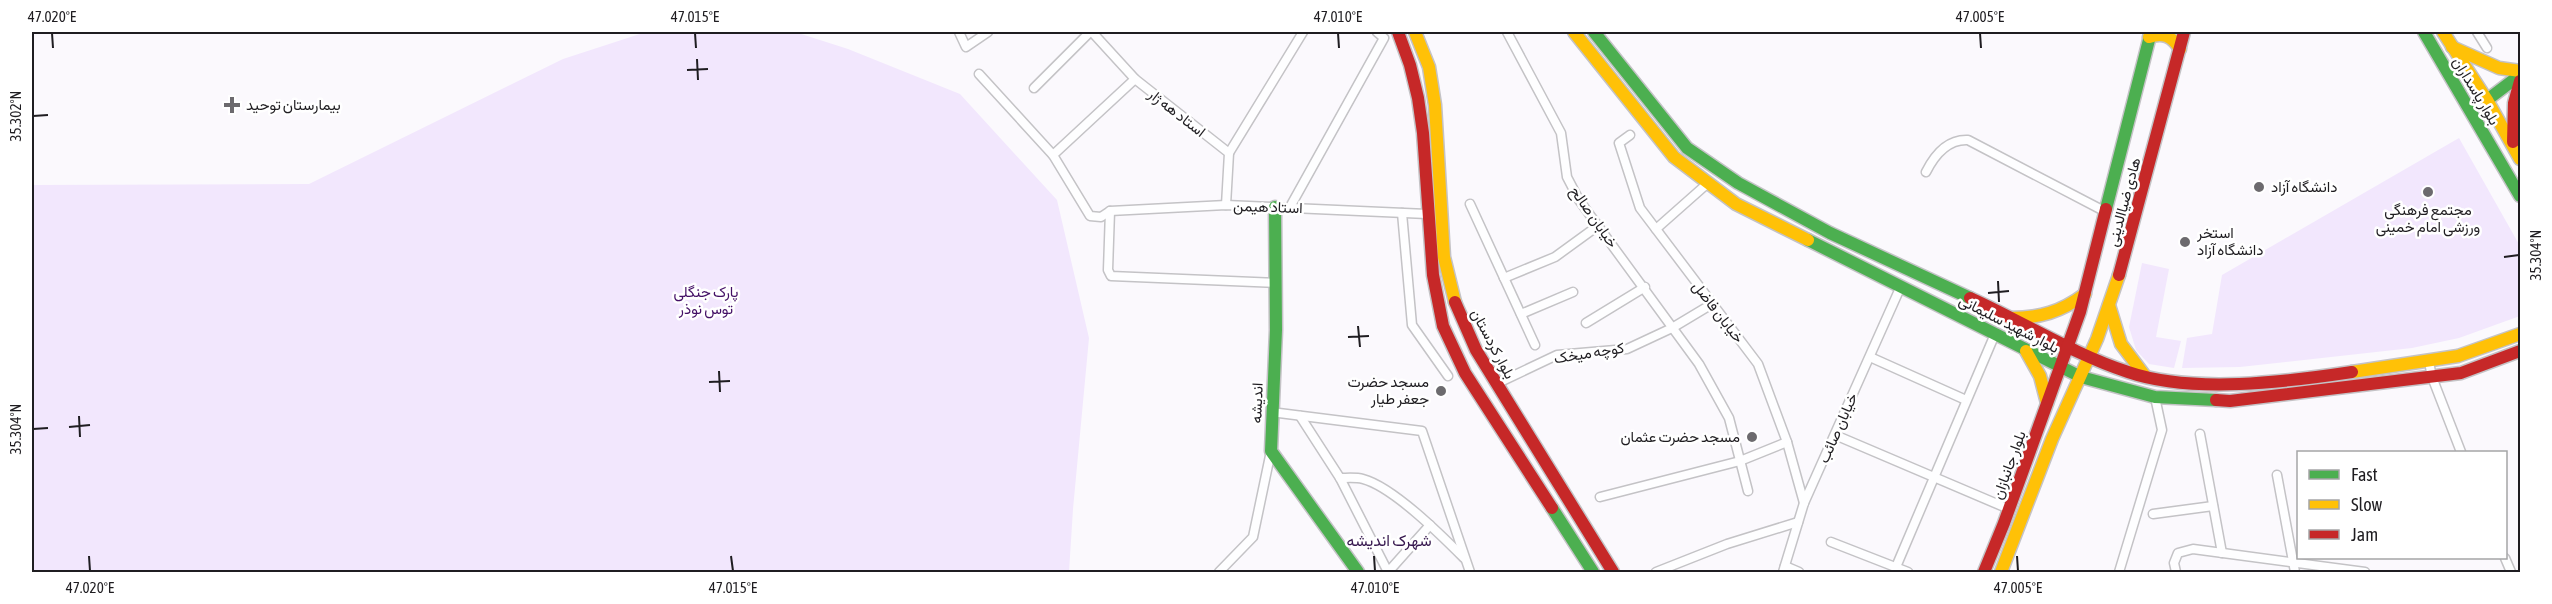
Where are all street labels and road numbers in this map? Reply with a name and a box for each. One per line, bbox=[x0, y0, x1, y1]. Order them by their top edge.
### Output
street label: بلوار پاسداران bbox=[2448, 54, 2503, 129]
street label: استاد هه ژار bbox=[1144, 84, 1209, 141]
street label: هادی ضیاالدینی bbox=[2103, 156, 2145, 249]
street label: خیابان صالح bbox=[1565, 183, 1622, 252]
street label: استاد هیمن bbox=[1233, 197, 1303, 218]
street label: خیابان فاضل bbox=[1688, 278, 1748, 346]
street label: بلوار شهید سلیمانی bbox=[1956, 291, 2062, 358]
street label: بلوار کردستان bbox=[1467, 306, 1519, 382]
street label: کوچه میخک bbox=[1553, 339, 1626, 368]
street label: اندیشه bbox=[1247, 382, 1267, 424]
street label: خیابان صائب bbox=[1815, 390, 1861, 466]
street label: بلوار جانبازان bbox=[1988, 428, 2030, 502]

